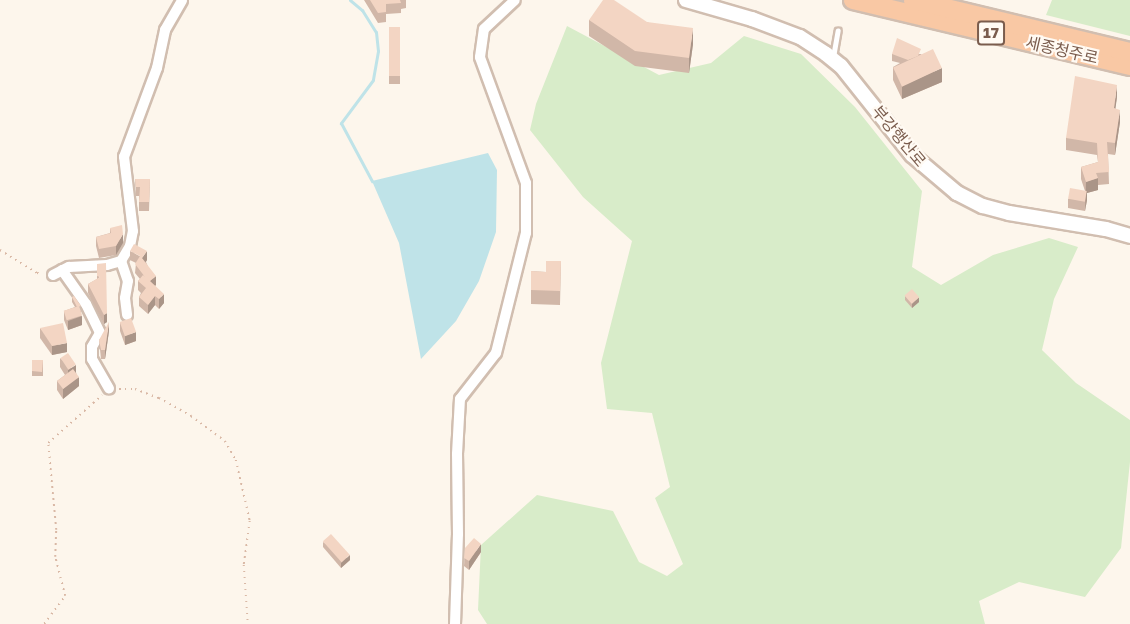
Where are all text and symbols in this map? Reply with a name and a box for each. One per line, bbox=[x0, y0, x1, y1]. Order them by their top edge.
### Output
road number: 17 bbox=[976, 21, 1006, 45]
street label: 세종청주로 bbox=[1024, 32, 1100, 68]
street label: 부강행산로 bbox=[868, 102, 930, 170]

